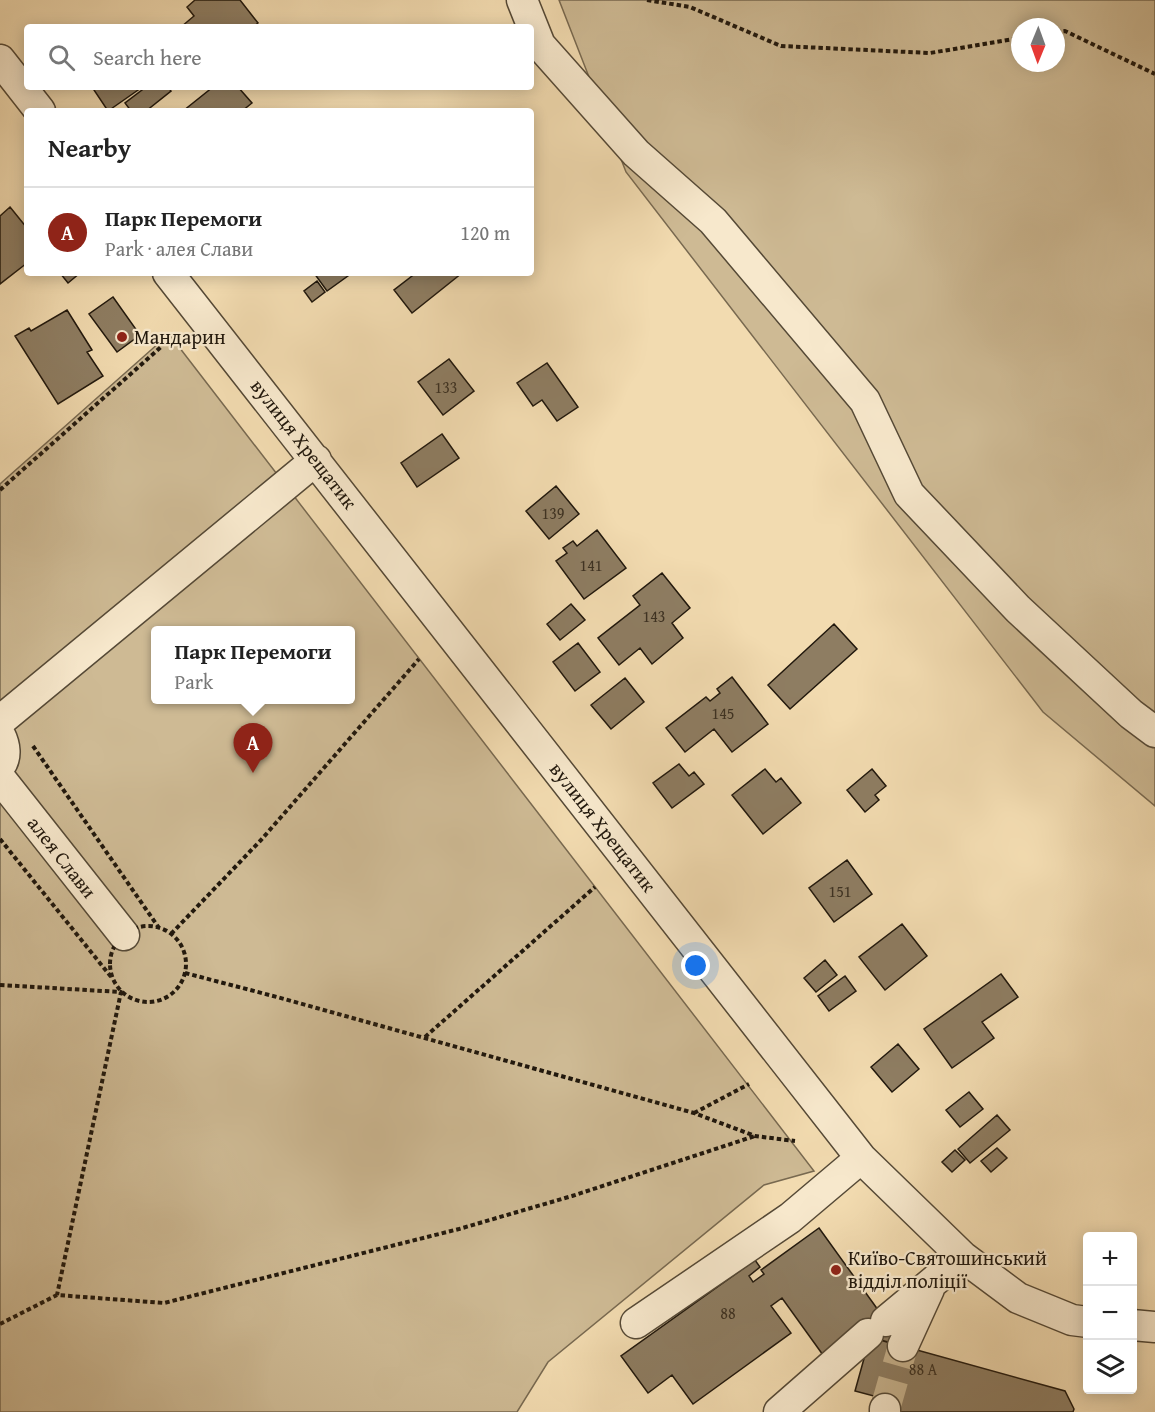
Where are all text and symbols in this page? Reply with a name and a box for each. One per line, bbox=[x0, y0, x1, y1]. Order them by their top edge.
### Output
north arrow bbox=[1011, 18, 1065, 72]
search box bbox=[24, 24, 534, 90]
icon: search bbox=[45, 41, 78, 74]
text: Search here bbox=[93, 41, 202, 73]
text: Nearby bbox=[48, 128, 131, 167]
text: Парк Перемоги bbox=[105, 202, 262, 234]
text: A bbox=[61, 218, 74, 247]
text: 120 m bbox=[460, 218, 510, 247]
text: Park · алея Слави bbox=[105, 234, 253, 263]
place label: Мандарин bbox=[134, 322, 226, 351]
marker: Мандарин bbox=[115, 330, 129, 344]
street label: вулиця Хрещатик bbox=[244, 372, 365, 515]
house number: 133 bbox=[434, 375, 458, 399]
house number: 139 bbox=[541, 501, 565, 525]
house number: 141 bbox=[579, 553, 603, 577]
house number: 143 bbox=[642, 604, 666, 628]
popup bbox=[151, 626, 355, 704]
text: Парк Перемоги bbox=[174, 635, 332, 667]
text: Park bbox=[174, 667, 213, 696]
house number: 145 bbox=[711, 701, 735, 725]
pin: A bbox=[234, 724, 272, 773]
street label: вулиця Хрещатик bbox=[543, 755, 664, 898]
street label: алея Слави bbox=[21, 809, 104, 904]
house number: 151 bbox=[828, 879, 852, 903]
your location bbox=[681, 951, 710, 980]
map controls bbox=[1083, 1232, 1137, 1394]
button: + bbox=[1083, 1232, 1137, 1286]
place label: Київо-Святошинський відділ поліції bbox=[848, 1243, 1047, 1295]
marker: Київо-Святошинський відділ поліції bbox=[829, 1263, 843, 1277]
button: − bbox=[1083, 1286, 1137, 1340]
house number: 88 bbox=[720, 1301, 736, 1325]
button: layers bbox=[1083, 1340, 1137, 1394]
house number: 88 А bbox=[909, 1357, 938, 1381]

